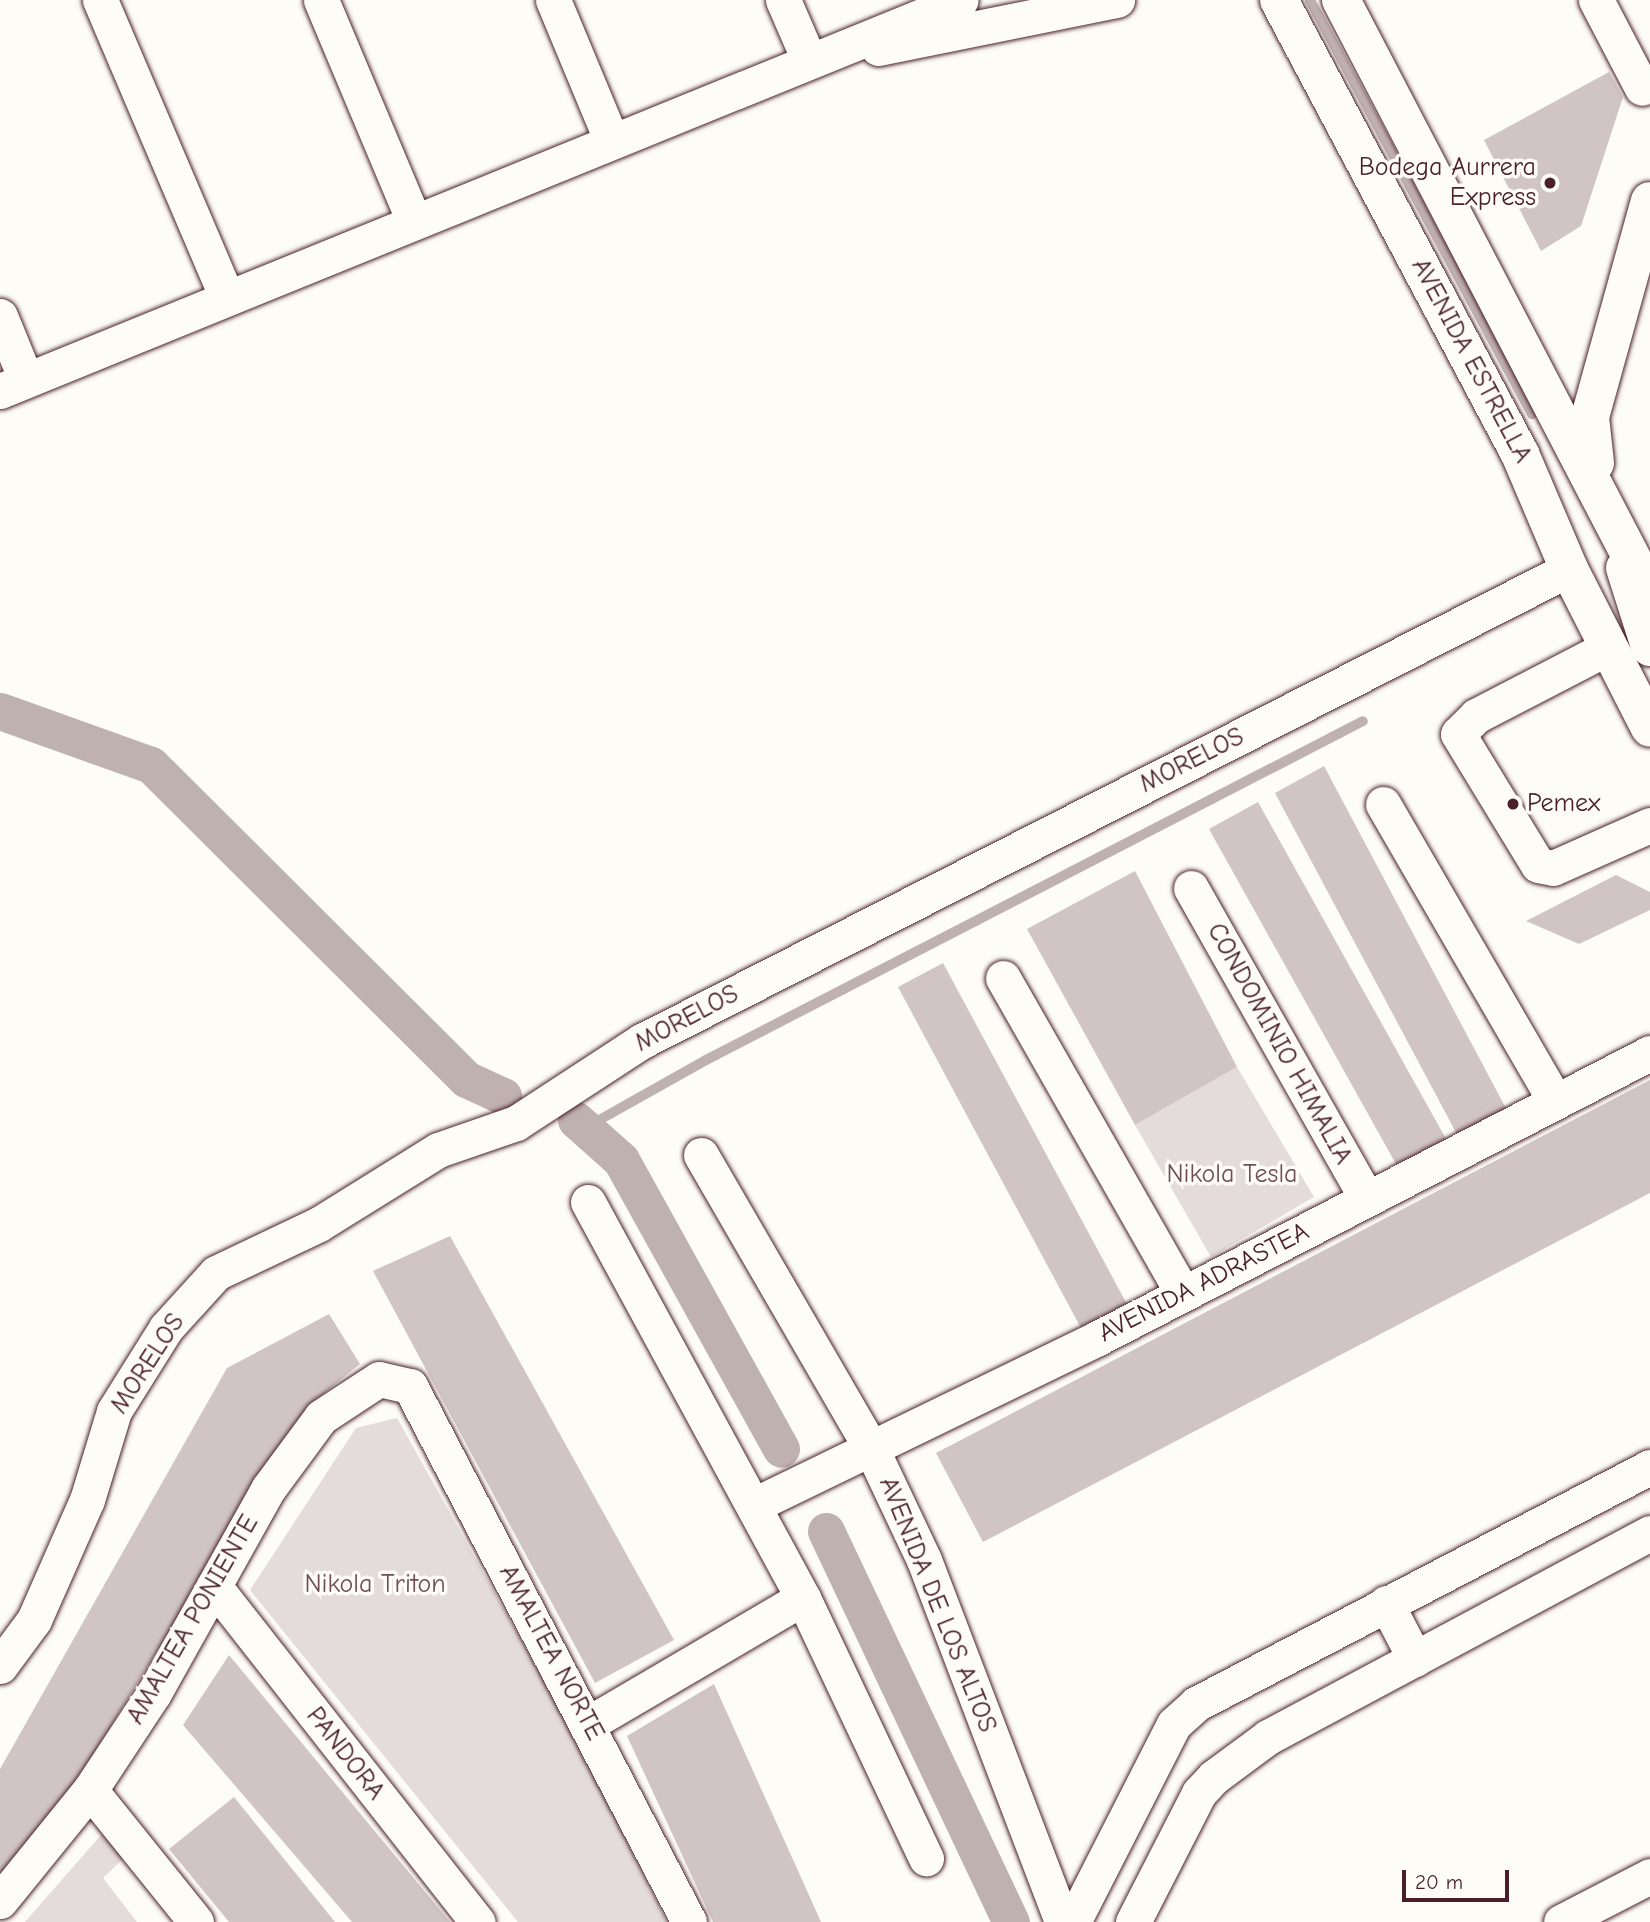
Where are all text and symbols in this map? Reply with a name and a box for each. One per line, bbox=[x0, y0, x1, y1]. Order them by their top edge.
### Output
place label: Bodega Aurrera Express bbox=[1359, 152, 1536, 214]
marker: Bodega Aurrera Express bbox=[1542, 175, 1558, 191]
street label: AVENIDA ESTRELLA bbox=[1404, 254, 1538, 468]
street label: MORELOS bbox=[1135, 721, 1249, 801]
place label: Pemex bbox=[1527, 788, 1600, 820]
marker: Pemex bbox=[1505, 796, 1521, 812]
street label: CONDOMINIO HIMALIA bbox=[1200, 918, 1358, 1170]
street label: MORELOS bbox=[630, 979, 744, 1059]
park label: Nikola Tesla bbox=[1166, 1159, 1298, 1191]
street label: AVENIDA ADRASTEA bbox=[1094, 1216, 1314, 1350]
street label: MORELOS bbox=[104, 1308, 192, 1420]
street label: AVENIDA DE LOS ALTOS bbox=[871, 1473, 1003, 1737]
street label: AMALTEA PONIENTE bbox=[120, 1510, 266, 1730]
street label: AMALTEA NORTE bbox=[492, 1560, 610, 1746]
park label: Nikola Triton bbox=[304, 1569, 446, 1601]
street label: PANDORA bbox=[299, 1701, 391, 1807]
scale bar bbox=[1405, 1856, 1512, 1900]
text: 20 m bbox=[1415, 1870, 1463, 1894]

